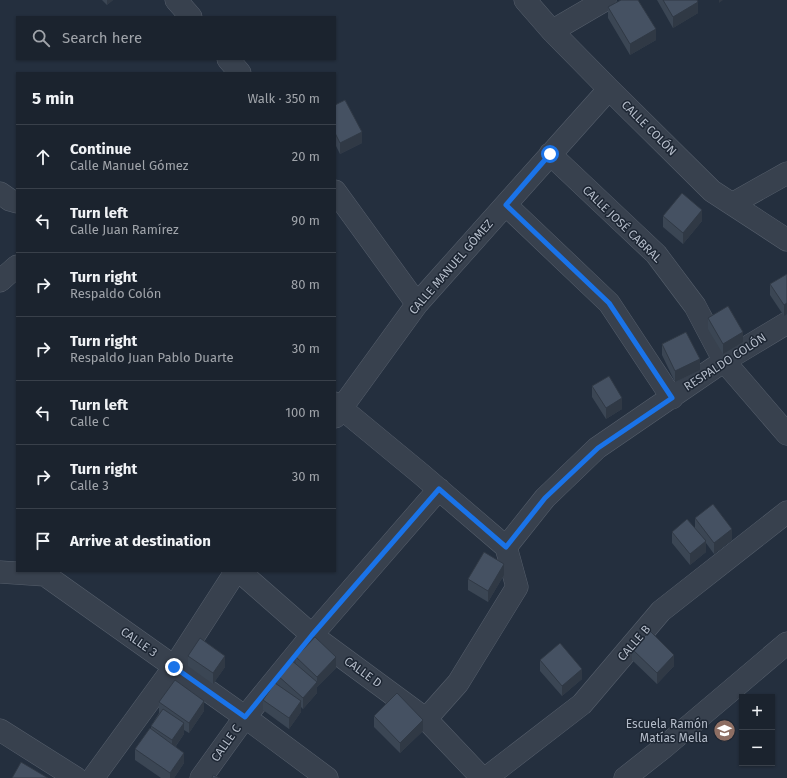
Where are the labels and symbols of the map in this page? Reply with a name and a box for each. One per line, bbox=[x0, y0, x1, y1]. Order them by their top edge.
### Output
street label: CALLE COLÓN bbox=[619, 97, 680, 158]
route start bbox=[541, 145, 559, 163]
street label: CALLE JOSÉ CABRAL bbox=[580, 182, 665, 265]
street label: CALLE MANUEL GÓMEZ bbox=[405, 216, 496, 317]
street label: RESPALDO COLÓN bbox=[681, 329, 769, 394]
street label: CALLE B bbox=[615, 622, 653, 664]
street label: CALLE 3 bbox=[118, 624, 160, 660]
street label: CALLE D bbox=[342, 654, 385, 690]
route end bbox=[165, 658, 183, 676]
place label: Escuela Ramón Matías Mella bbox=[626, 717, 708, 745]
school or university icon: Escuela Ramón Matías Mella bbox=[711, 718, 737, 744]
street label: CALLE C bbox=[208, 722, 244, 764]

